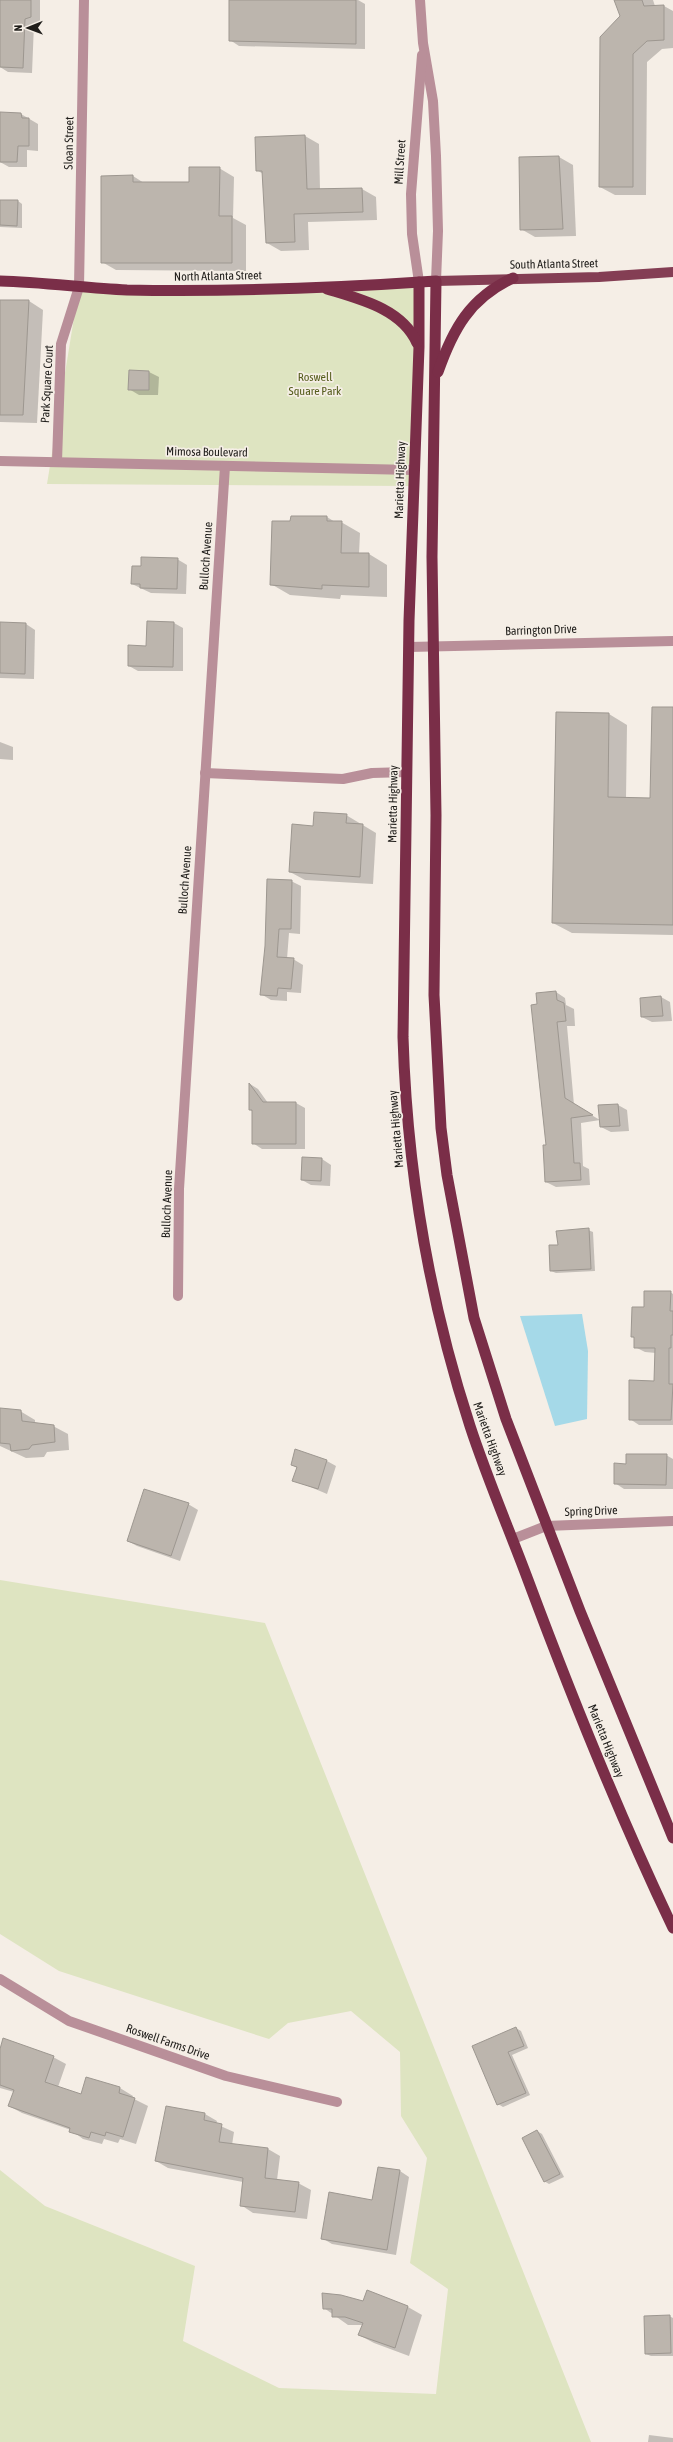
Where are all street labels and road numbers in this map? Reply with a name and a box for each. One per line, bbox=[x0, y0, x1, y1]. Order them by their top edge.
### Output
street label: Sloan Street bbox=[62, 116, 76, 170]
street label: Mill Street bbox=[391, 138, 409, 185]
street label: South Atlanta Street bbox=[510, 256, 599, 272]
street label: North Atlanta Street bbox=[174, 268, 263, 284]
street label: Park Square Court bbox=[38, 344, 56, 423]
street label: Marietta Highway bbox=[392, 441, 408, 519]
street label: Mimosa Boulevard bbox=[166, 444, 248, 460]
street label: Bulloch Avenue bbox=[197, 521, 215, 591]
street label: Barrington Drive bbox=[505, 622, 577, 638]
street label: Marietta Highway bbox=[385, 765, 401, 843]
street label: Bulloch Avenue bbox=[176, 845, 194, 915]
street label: Marietta Highway bbox=[386, 1090, 406, 1168]
street label: Bulloch Avenue bbox=[159, 1170, 175, 1238]
street label: Marietta Highway bbox=[470, 1400, 510, 1478]
street label: Spring Drive bbox=[564, 1503, 618, 1519]
street label: Marietta Highway bbox=[585, 1702, 627, 1780]
street label: Roswell Farms Drive bbox=[124, 2021, 212, 2063]

